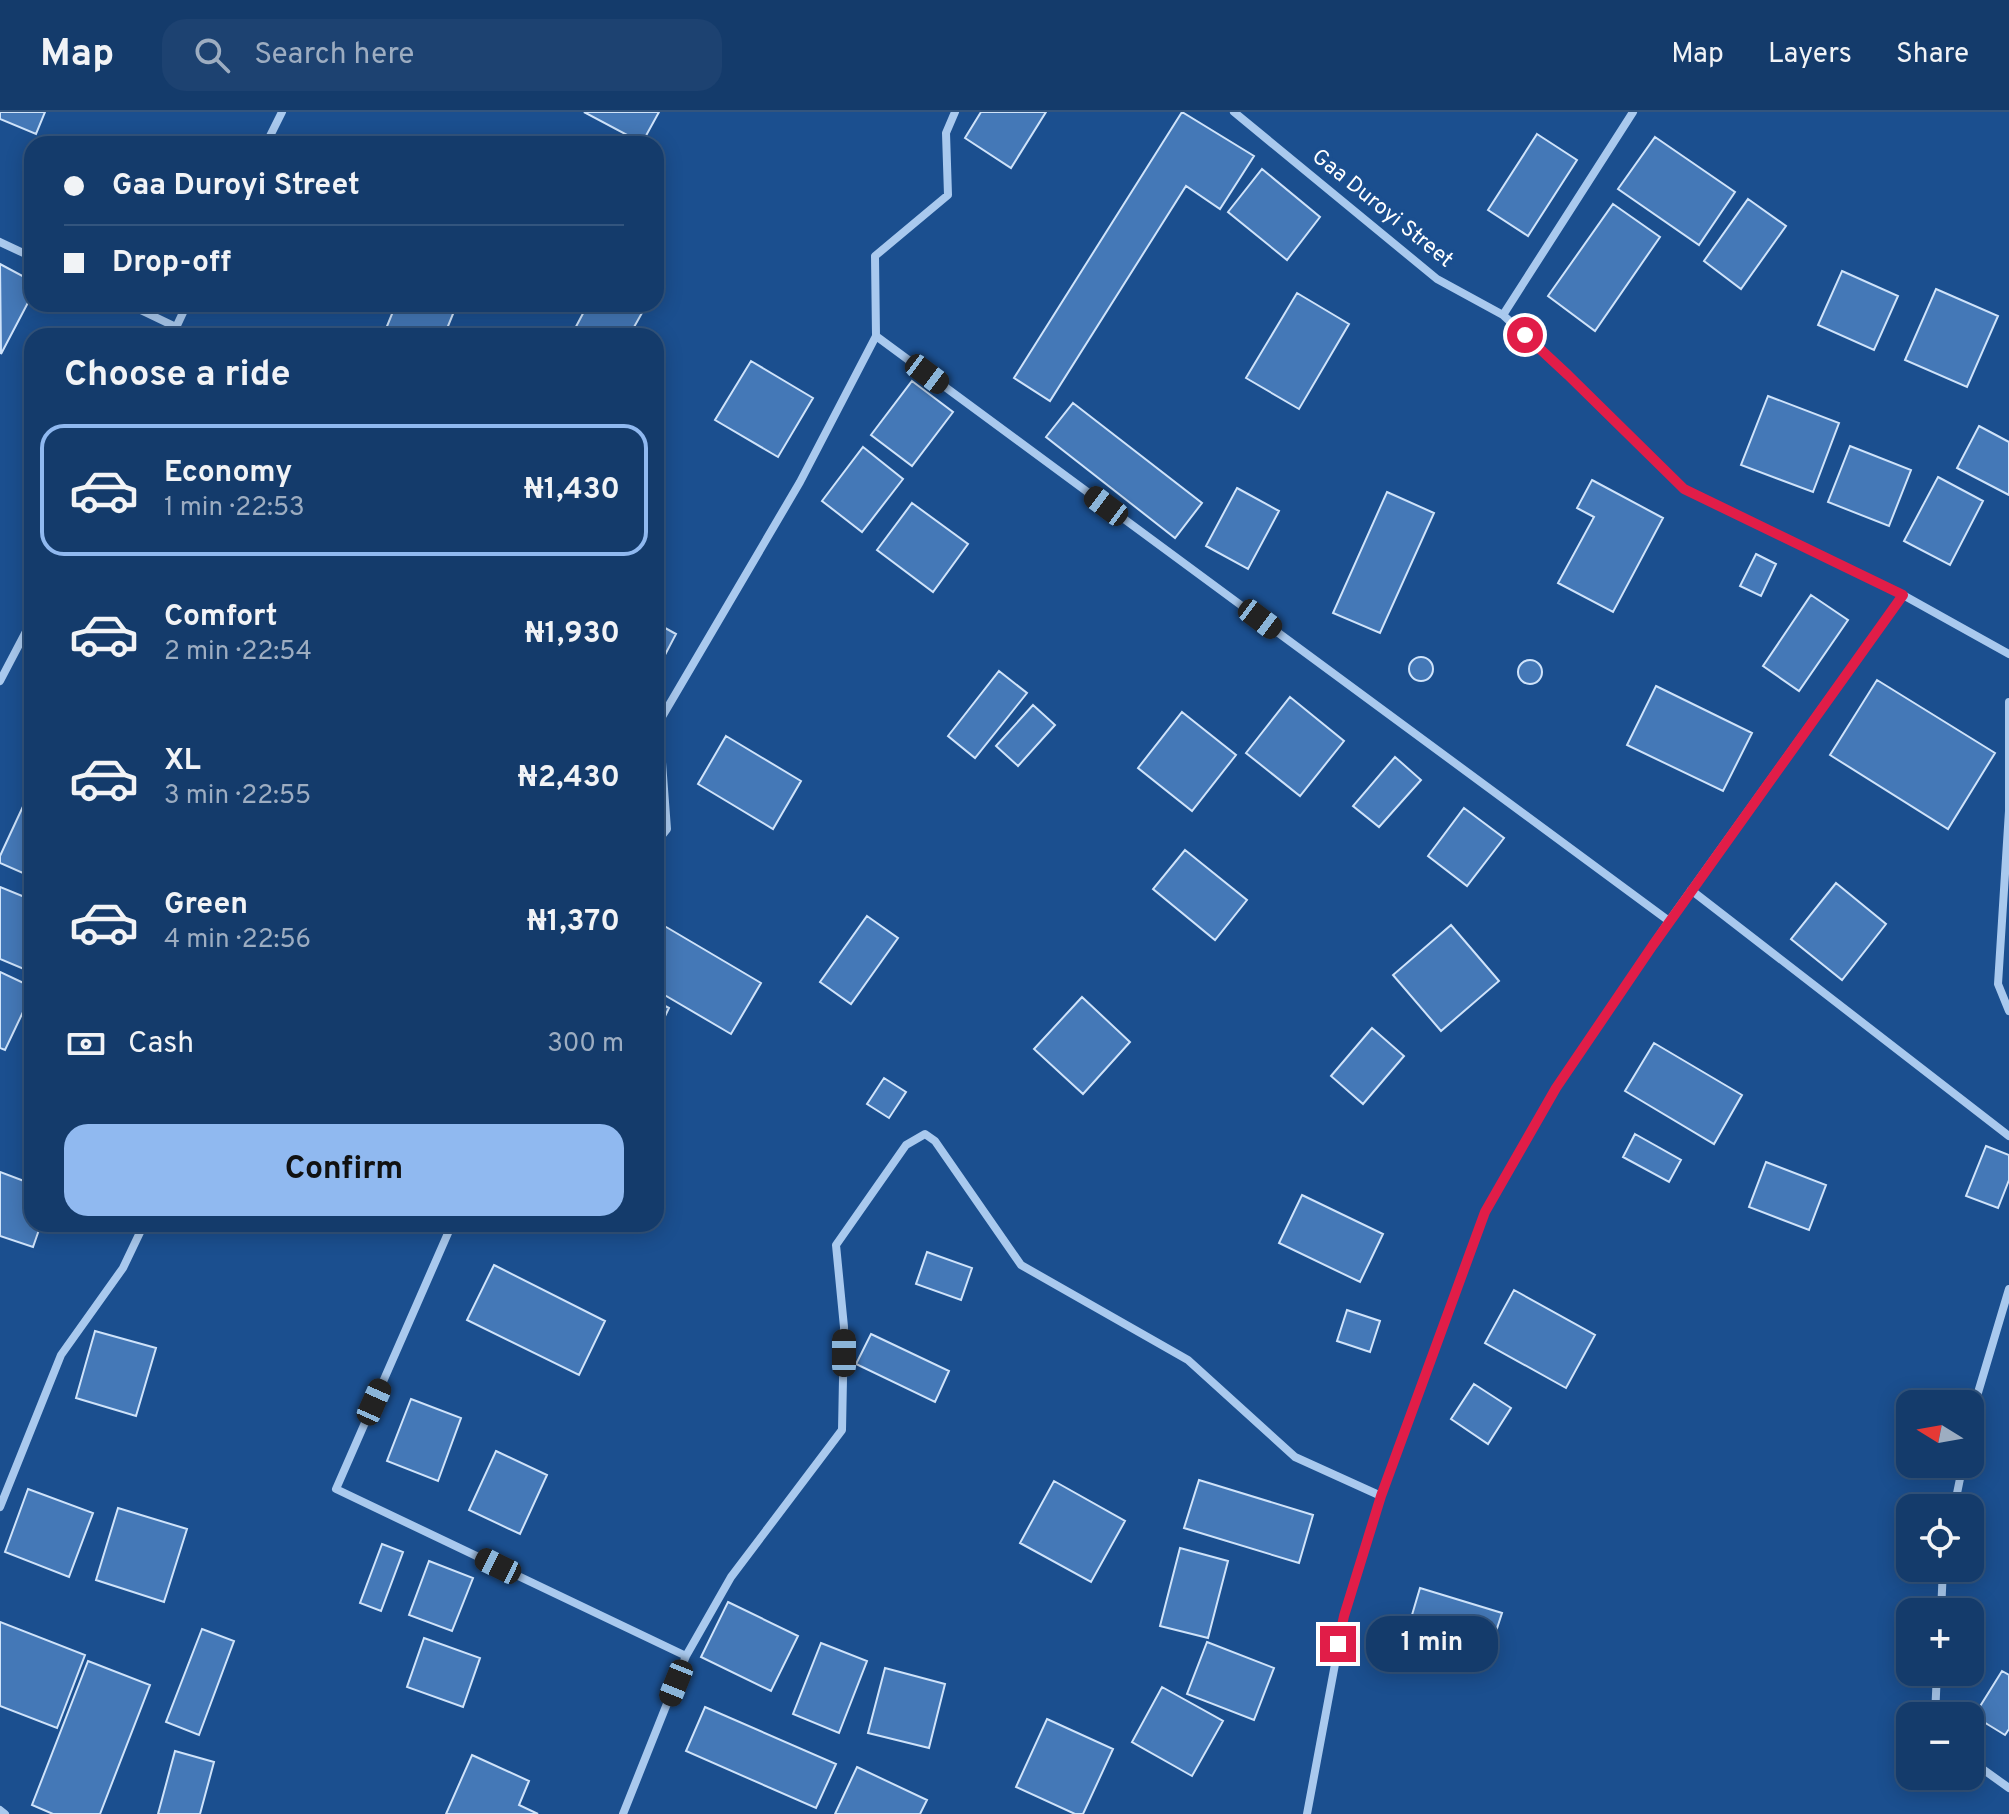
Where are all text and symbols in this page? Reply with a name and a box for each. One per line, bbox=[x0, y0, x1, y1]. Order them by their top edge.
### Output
search box bbox=[162, 19, 722, 91]
text: Map bbox=[40, 31, 114, 80]
icon: search bbox=[190, 33, 234, 77]
text: Search here bbox=[254, 37, 414, 74]
text: Map bbox=[1671, 37, 1724, 73]
text: Layers bbox=[1768, 37, 1852, 73]
text: Share bbox=[1896, 37, 1969, 73]
street label: Gaa Duroyi Street bbox=[1306, 144, 1458, 274]
text: Gaa Duroyi Street bbox=[112, 168, 360, 205]
text: Drop-off bbox=[112, 245, 231, 282]
route start bbox=[1507, 317, 1543, 353]
car bbox=[901, 350, 953, 398]
text: Choose a ride bbox=[64, 353, 290, 399]
icon: car bbox=[68, 454, 140, 526]
text: Economy bbox=[164, 455, 292, 492]
text: ₦1,430 bbox=[524, 472, 620, 509]
car bbox=[1080, 482, 1132, 530]
text: 1 min · 22:53 bbox=[164, 492, 305, 525]
car bbox=[1234, 595, 1286, 643]
icon: car bbox=[68, 598, 140, 670]
text: Comfort bbox=[164, 599, 277, 636]
text: ₦1,930 bbox=[524, 616, 620, 653]
text: 2 min · 22:54 bbox=[164, 636, 312, 669]
icon: car bbox=[68, 742, 140, 814]
text: XL bbox=[164, 743, 201, 780]
text: ₦2,430 bbox=[518, 760, 620, 797]
text: 3 min · 22:55 bbox=[164, 780, 311, 813]
icon: car bbox=[68, 886, 140, 958]
text: Green bbox=[164, 887, 248, 924]
text: ₦1,370 bbox=[527, 904, 620, 941]
text: 4 min · 22:56 bbox=[164, 924, 311, 957]
icon: cash bbox=[64, 1022, 108, 1066]
text: Cash bbox=[128, 1026, 194, 1063]
text: 300 m bbox=[547, 1028, 624, 1061]
button: Confirm bbox=[64, 1124, 624, 1216]
car bbox=[832, 1329, 856, 1377]
car bbox=[353, 1375, 395, 1429]
north arrow bbox=[1896, 1390, 1984, 1478]
map controls bbox=[1896, 1390, 1984, 1790]
button: locate bbox=[1896, 1494, 1984, 1582]
car bbox=[471, 1545, 525, 1587]
button: + bbox=[1896, 1598, 1984, 1686]
callout: 1 min bbox=[1366, 1616, 1498, 1672]
route end bbox=[1320, 1626, 1356, 1662]
text: 1 min bbox=[1401, 1627, 1463, 1660]
car bbox=[656, 1656, 696, 1710]
button: − bbox=[1896, 1702, 1984, 1790]

